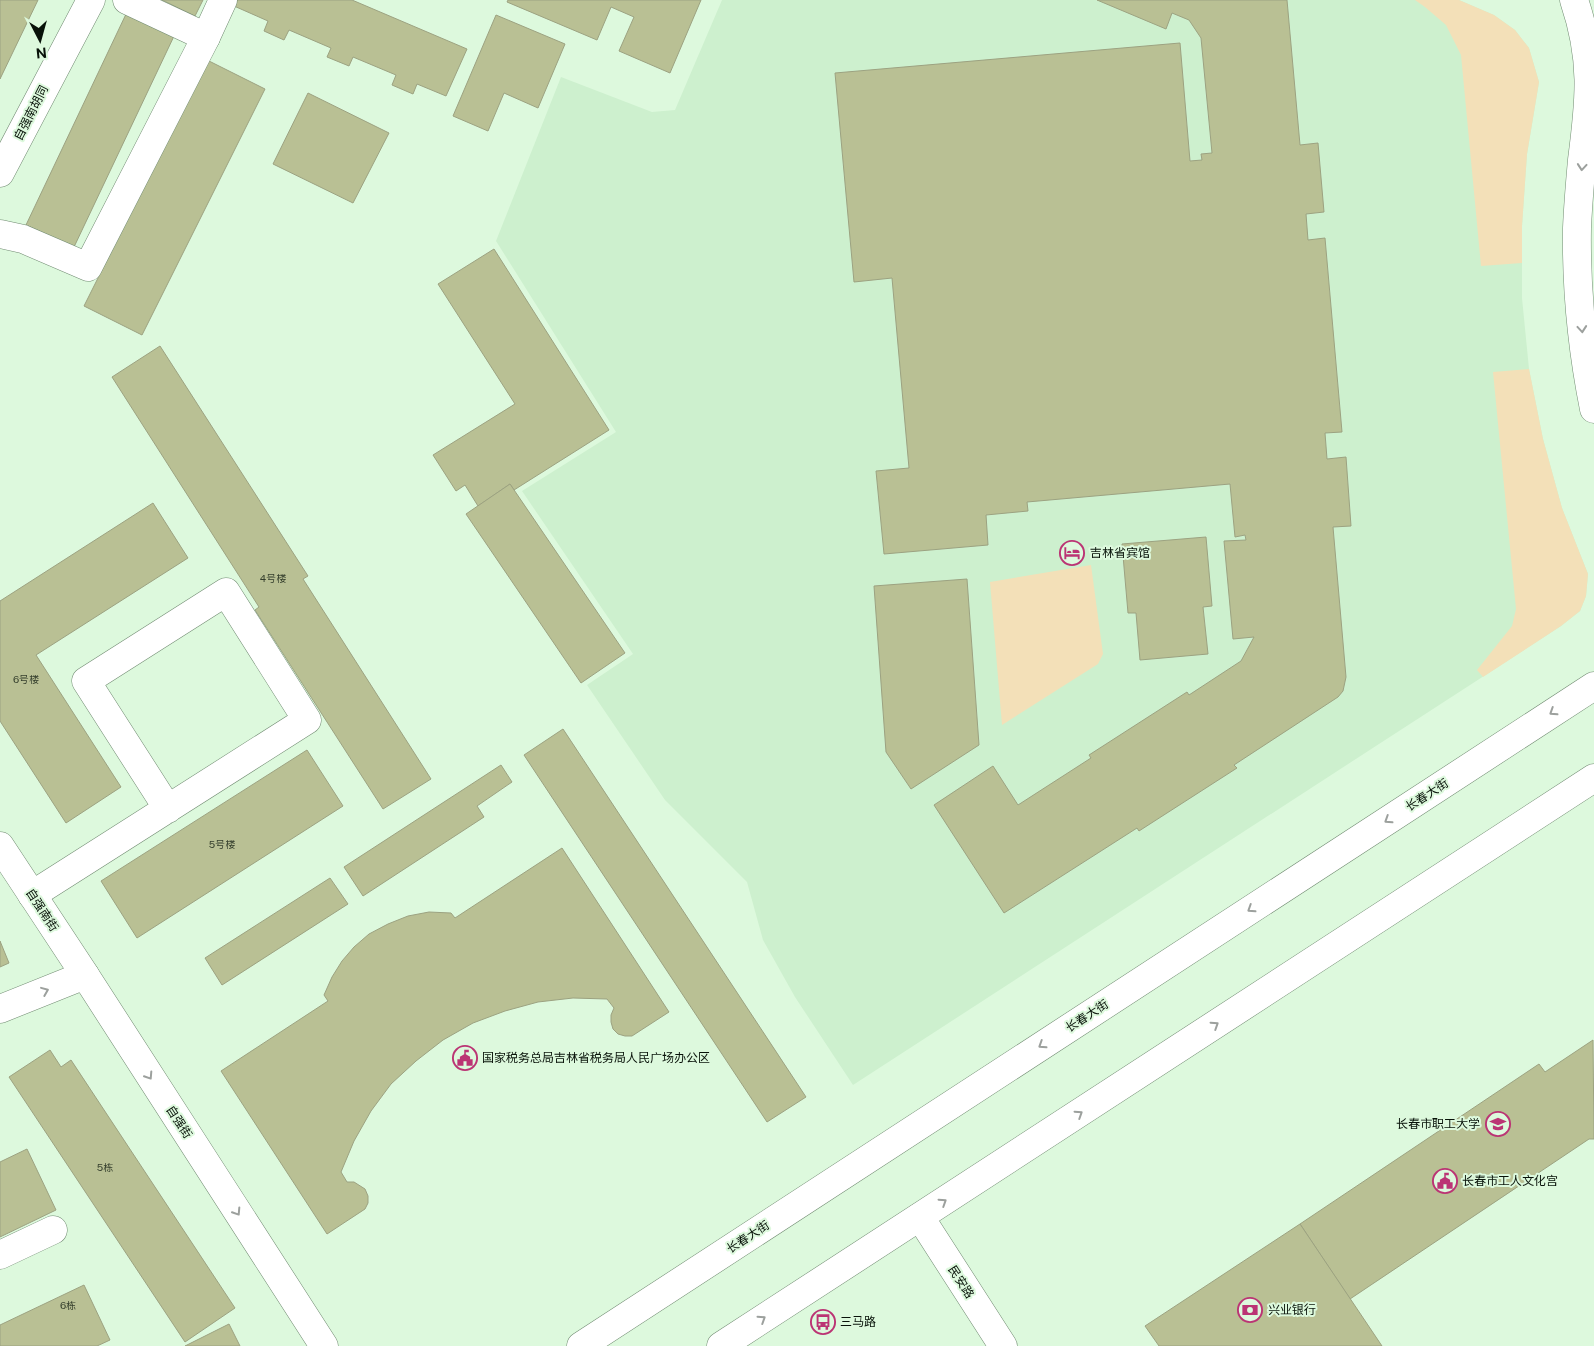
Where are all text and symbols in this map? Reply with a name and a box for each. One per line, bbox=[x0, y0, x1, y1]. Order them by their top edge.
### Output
north arrow bbox=[15, 15, 65, 65]
text: N bbox=[35, 44, 48, 61]
street label: 自强南胡同 bbox=[11, 83, 51, 143]
one-way arrow bbox=[1577, 164, 1588, 172]
one-way arrow bbox=[1576, 326, 1587, 334]
hotel icon: 吉林省宾馆 bbox=[1059, 540, 1085, 566]
place label: 吉林省宾馆 bbox=[1090, 546, 1150, 560]
house number: 4号楼 bbox=[260, 572, 286, 584]
house number: 6号楼 bbox=[13, 673, 39, 685]
one-way arrow bbox=[1549, 706, 1559, 715]
street label: 长春大街 bbox=[1403, 776, 1451, 814]
one-way arrow bbox=[1384, 814, 1393, 823]
house number: 5号楼 bbox=[209, 838, 235, 850]
street label: 自强南街 bbox=[23, 886, 61, 934]
one-way arrow bbox=[1248, 903, 1257, 912]
one-way arrow bbox=[40, 987, 49, 997]
street label: 长春大街 bbox=[1063, 997, 1111, 1035]
one-way arrow bbox=[1209, 1022, 1219, 1031]
one-way arrow bbox=[1038, 1039, 1048, 1048]
public building icon: 国家税务总局吉林省税务局人民广场办公区 bbox=[452, 1045, 478, 1071]
place label: 国家税务总局吉林省税务局人民广场办公区 bbox=[482, 1051, 710, 1065]
one-way arrow bbox=[143, 1070, 152, 1079]
street label: 自强街 bbox=[163, 1103, 195, 1141]
one-way arrow bbox=[1073, 1110, 1082, 1120]
school or university icon: 长春市职工大学 bbox=[1485, 1111, 1511, 1137]
place label: 长春市职工大学 bbox=[1396, 1117, 1480, 1131]
house number: 5栋 bbox=[97, 1161, 113, 1173]
public building icon: 长春市工人文化宫 bbox=[1432, 1168, 1458, 1194]
place label: 长春市工人文化宫 bbox=[1462, 1174, 1558, 1188]
one-way arrow bbox=[937, 1199, 946, 1209]
one-way arrow bbox=[231, 1207, 241, 1216]
street label: 长春大街 bbox=[724, 1218, 772, 1256]
street label: 民安路 bbox=[945, 1263, 977, 1301]
bank icon: 兴业银行 bbox=[1237, 1297, 1263, 1323]
house number: 6栋 bbox=[60, 1299, 76, 1311]
place label: 兴业银行 bbox=[1268, 1303, 1316, 1317]
bus stop icon: 三马路 bbox=[810, 1309, 836, 1335]
place label: 三马路 bbox=[840, 1315, 876, 1329]
one-way arrow bbox=[757, 1316, 766, 1326]

